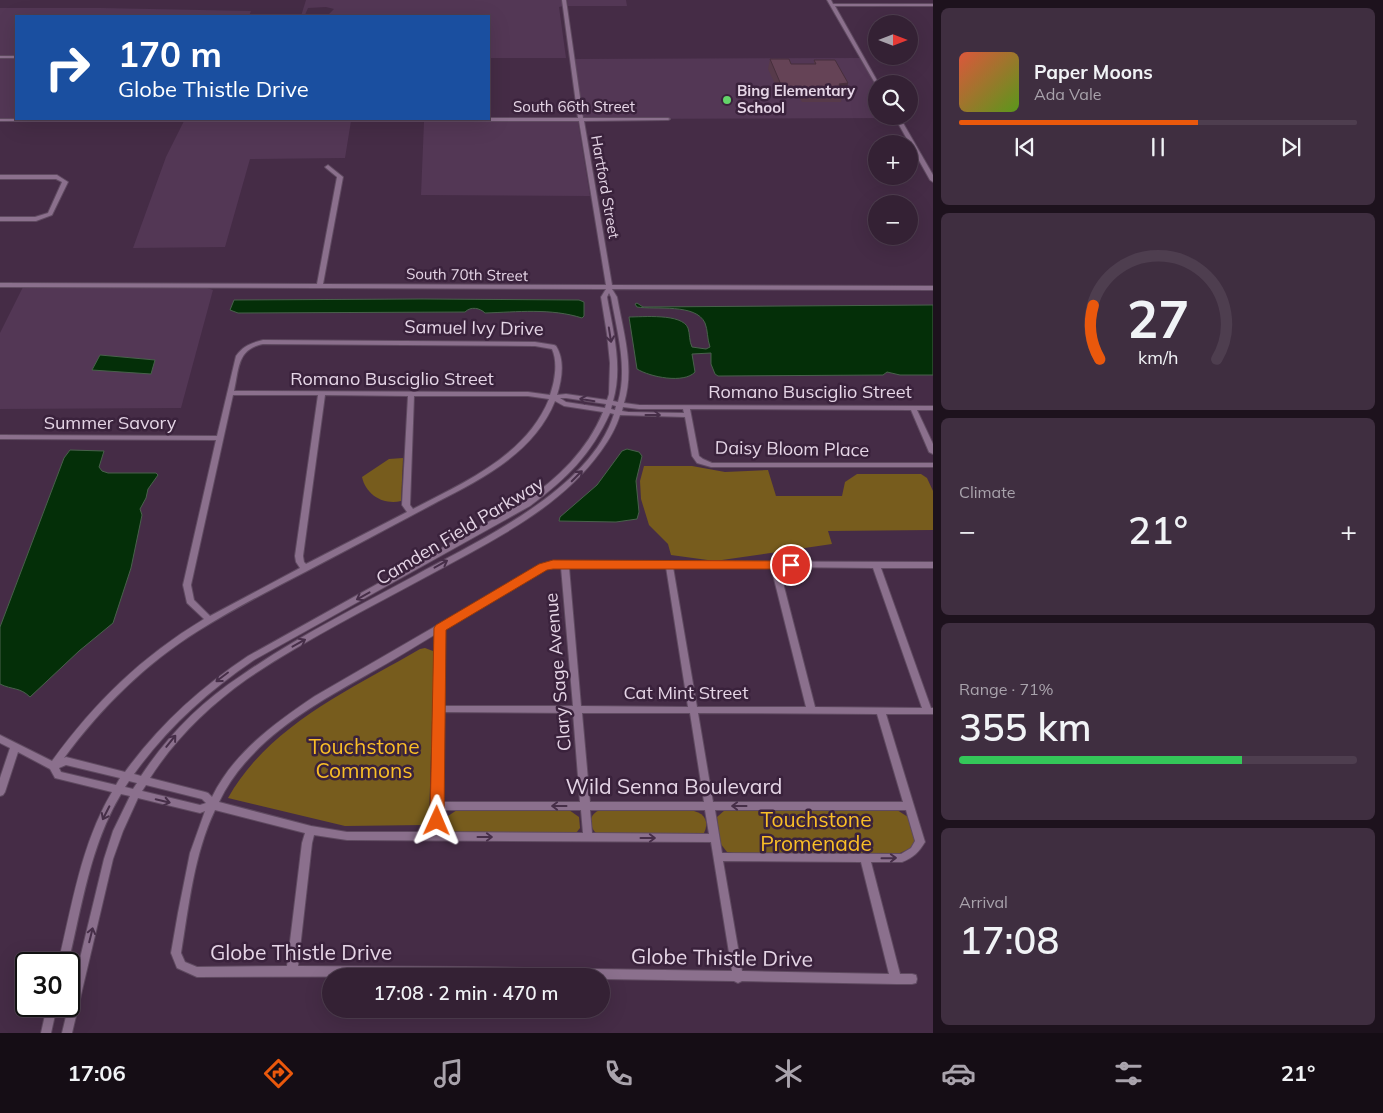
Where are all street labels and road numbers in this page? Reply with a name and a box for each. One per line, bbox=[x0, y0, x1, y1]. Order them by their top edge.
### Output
street label: South 66th Street bbox=[513, 97, 635, 116]
street label: Hartford Street bbox=[587, 134, 624, 240]
street label: South 70th Street bbox=[406, 264, 528, 285]
street label: Samuel Ivy Drive bbox=[404, 315, 544, 340]
street label: Romano Busciglio Street bbox=[290, 367, 494, 390]
street label: Romano Busciglio Street bbox=[708, 380, 912, 403]
street label: Summer Savory bbox=[44, 411, 177, 434]
street label: Daisy Bloom Place bbox=[715, 436, 869, 461]
street label: Camden Field Parkway bbox=[372, 471, 548, 590]
street label: Clary Sage Avenue bbox=[539, 592, 576, 752]
street label: Cat Mint Street bbox=[624, 681, 748, 704]
street label: Wild Senna Boulevard bbox=[566, 773, 782, 799]
street label: Globe Thistle Drive bbox=[210, 939, 392, 965]
street label: Globe Thistle Drive bbox=[631, 942, 813, 972]

